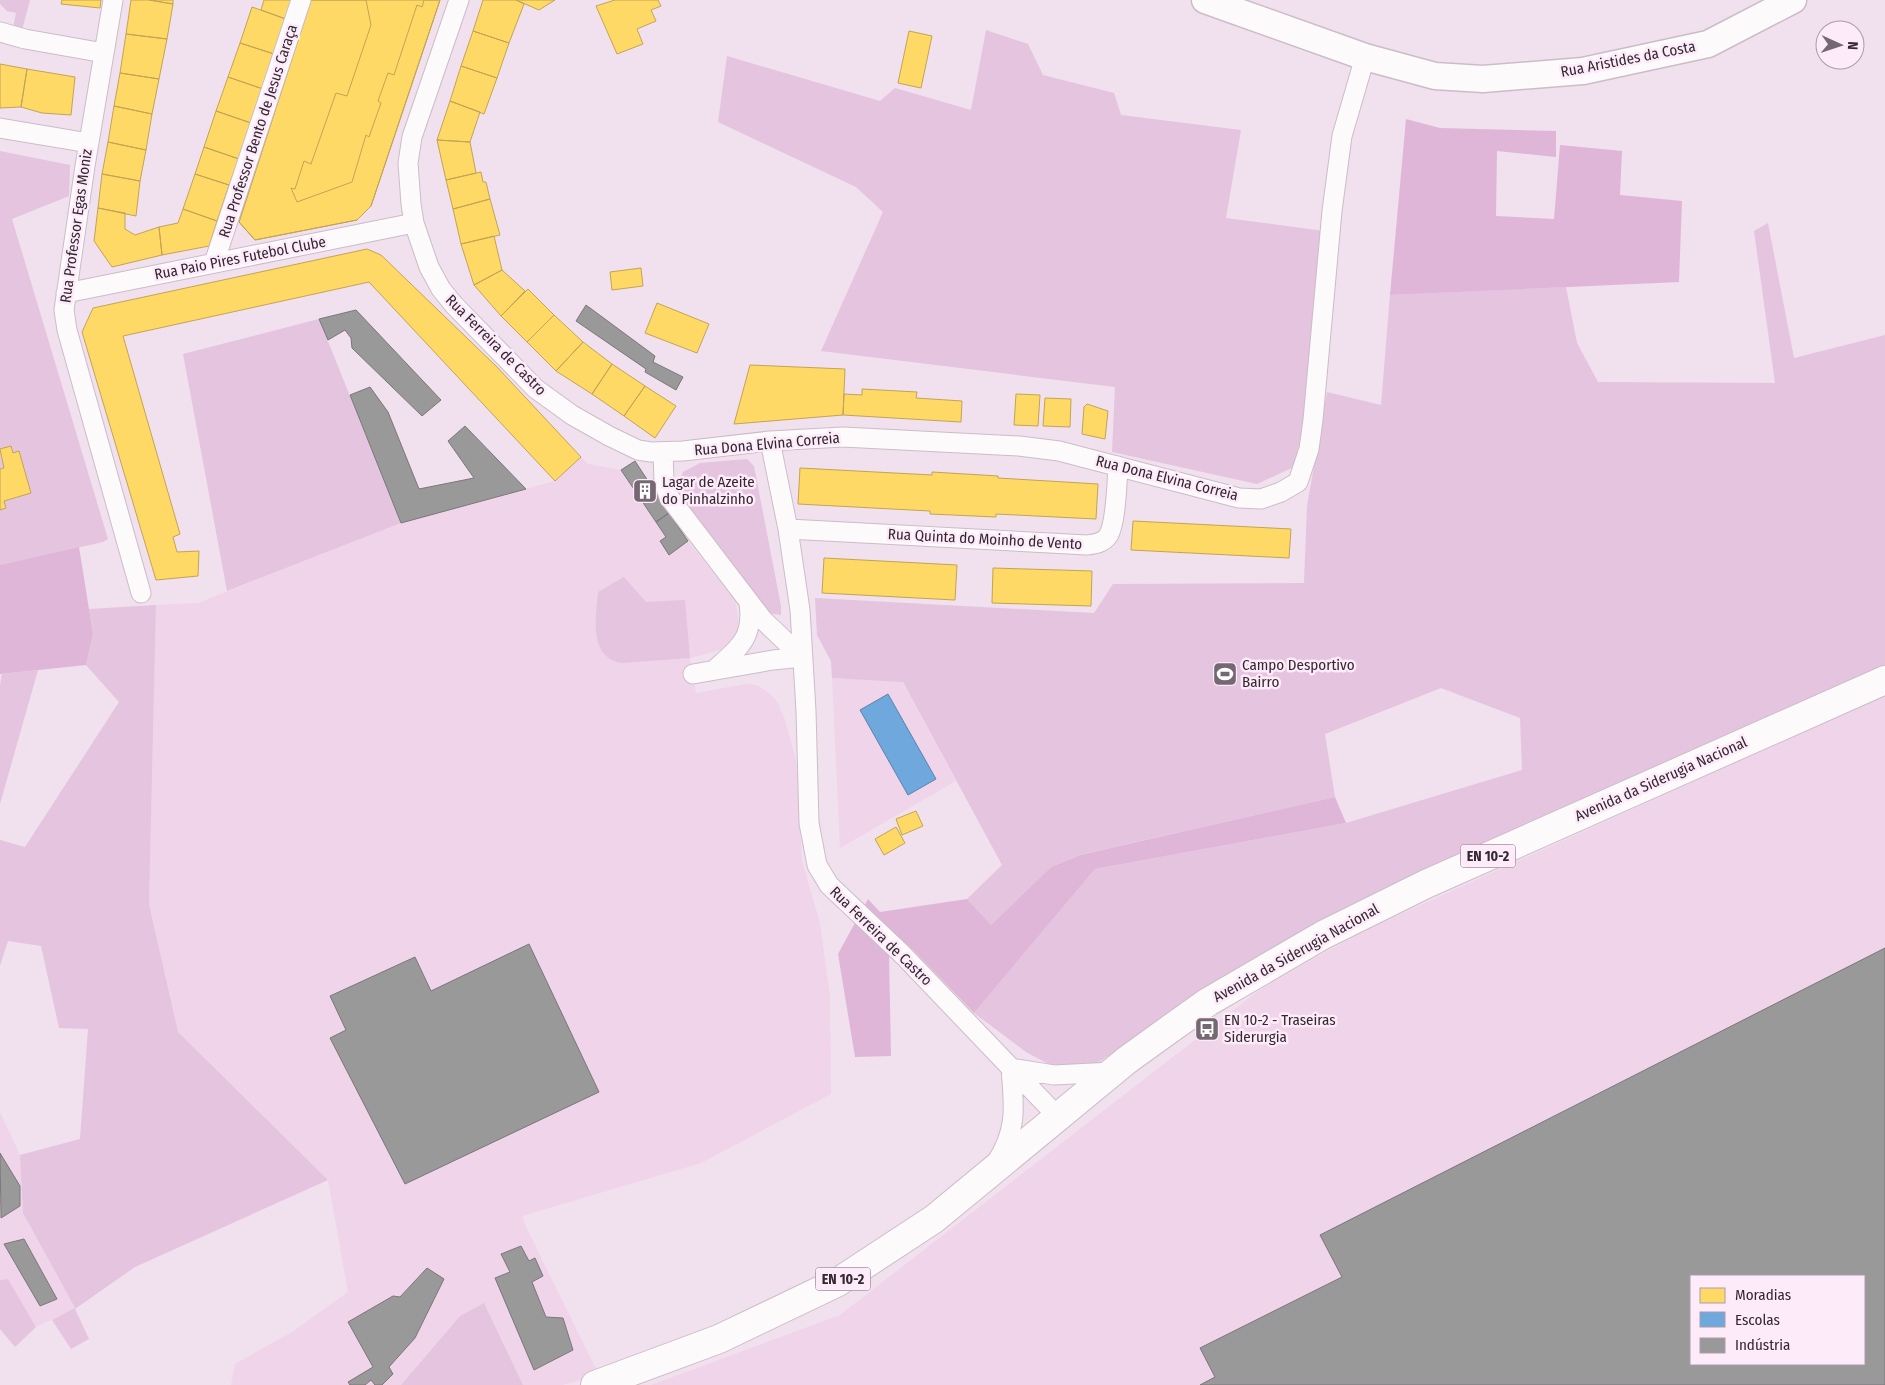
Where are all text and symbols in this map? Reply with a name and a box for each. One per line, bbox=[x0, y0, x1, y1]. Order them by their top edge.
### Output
north arrow bbox=[1815, 20, 1865, 70]
street label: Rua Professor Bento de Jesus Caraça bbox=[215, 22, 301, 240]
street label: Rua Aristides da Costa bbox=[1559, 37, 1697, 81]
text: N bbox=[1844, 41, 1861, 50]
street label: Rua Professor Egas Moniz bbox=[56, 148, 96, 304]
street label: Rua Paio Pires Futebol Clube bbox=[153, 233, 327, 283]
street label: Rua Ferreira de Castro bbox=[442, 291, 550, 399]
street label: Rua Dona Elvina Correia bbox=[693, 429, 841, 459]
street label: Rua Dona Elvina Correia bbox=[1094, 452, 1240, 504]
place label: Lagar de Azeite do Pinhalzinho bbox=[662, 473, 755, 508]
building icon: Lagar de Azeite do Pinhalzinho bbox=[632, 478, 658, 504]
street label: Rua Quinta do Moinho de Vento bbox=[887, 525, 1083, 553]
place label: Campo Desportivo Bairro bbox=[1242, 656, 1355, 691]
sports icon: Campo Desportivo Bairro bbox=[1212, 661, 1238, 687]
street label: Avenida da Siderugia Nacional bbox=[1572, 733, 1750, 825]
road number: EN 10-2 bbox=[1460, 844, 1516, 868]
street label: Rua Ferreira de Castro bbox=[826, 883, 936, 989]
street label: Avenida da Siderugia Nacional bbox=[1210, 900, 1382, 1006]
place label: EN 10-2 - Traseiras Siderurgia bbox=[1224, 1011, 1336, 1046]
bus stop icon: EN 10-2 - Traseiras Siderurgia bbox=[1194, 1016, 1220, 1042]
road number: EN 10-2 bbox=[816, 1268, 870, 1290]
legend bbox=[1690, 1275, 1865, 1365]
text: Moradias bbox=[1735, 1286, 1791, 1304]
text: Escolas bbox=[1735, 1311, 1780, 1329]
text: Indústria bbox=[1735, 1336, 1790, 1354]

